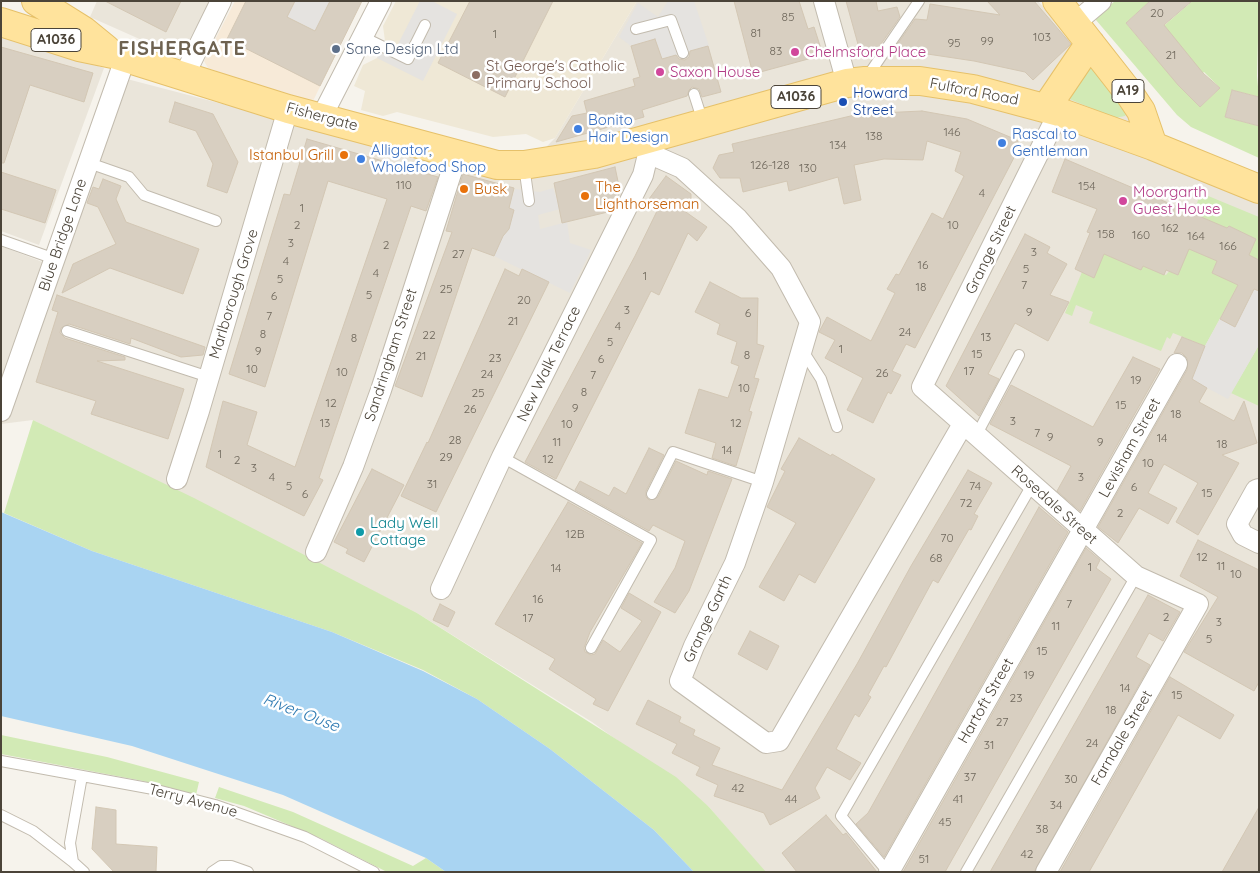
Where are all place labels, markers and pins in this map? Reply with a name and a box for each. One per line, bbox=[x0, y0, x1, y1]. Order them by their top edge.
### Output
place label: Sane Design Ltd bbox=[346, 40, 459, 58]
marker: Sane Design Ltd bbox=[330, 43, 342, 55]
place label: Chelmsford Place bbox=[805, 43, 926, 61]
marker: Chelmsford Place bbox=[789, 46, 801, 58]
place label: St George's Catholic Primary School bbox=[486, 57, 625, 92]
place label: Saxon House bbox=[670, 63, 760, 81]
marker: Saxon House bbox=[654, 66, 666, 78]
marker: St George's Catholic Primary School bbox=[470, 69, 482, 81]
place label: Howard Street bbox=[853, 84, 908, 119]
marker: Howard Street bbox=[837, 96, 849, 108]
place label: Bonito Hair Design bbox=[588, 111, 669, 146]
marker: Bonito Hair Design bbox=[572, 123, 584, 135]
place label: Rascal to Gentleman bbox=[1012, 125, 1088, 160]
marker: Rascal to Gentleman bbox=[996, 137, 1008, 149]
place label: Alligator, Wholefood Shop bbox=[371, 141, 486, 176]
place label: Istanbul Grill bbox=[249, 146, 334, 164]
marker: Istanbul Grill bbox=[338, 149, 350, 161]
marker: Alligator, Wholefood Shop bbox=[355, 153, 367, 165]
place label: The Lighthorseman bbox=[595, 178, 699, 213]
place label: Busk bbox=[474, 180, 507, 198]
marker: Busk bbox=[458, 183, 470, 195]
place label: Moorgarth Guest House bbox=[1133, 183, 1221, 218]
marker: The Lighthorseman bbox=[579, 190, 591, 202]
marker: Moorgarth Guest House bbox=[1117, 195, 1129, 207]
place label: Lady Well Cottage bbox=[370, 514, 438, 549]
marker: Lady Well Cottage bbox=[354, 526, 366, 538]

